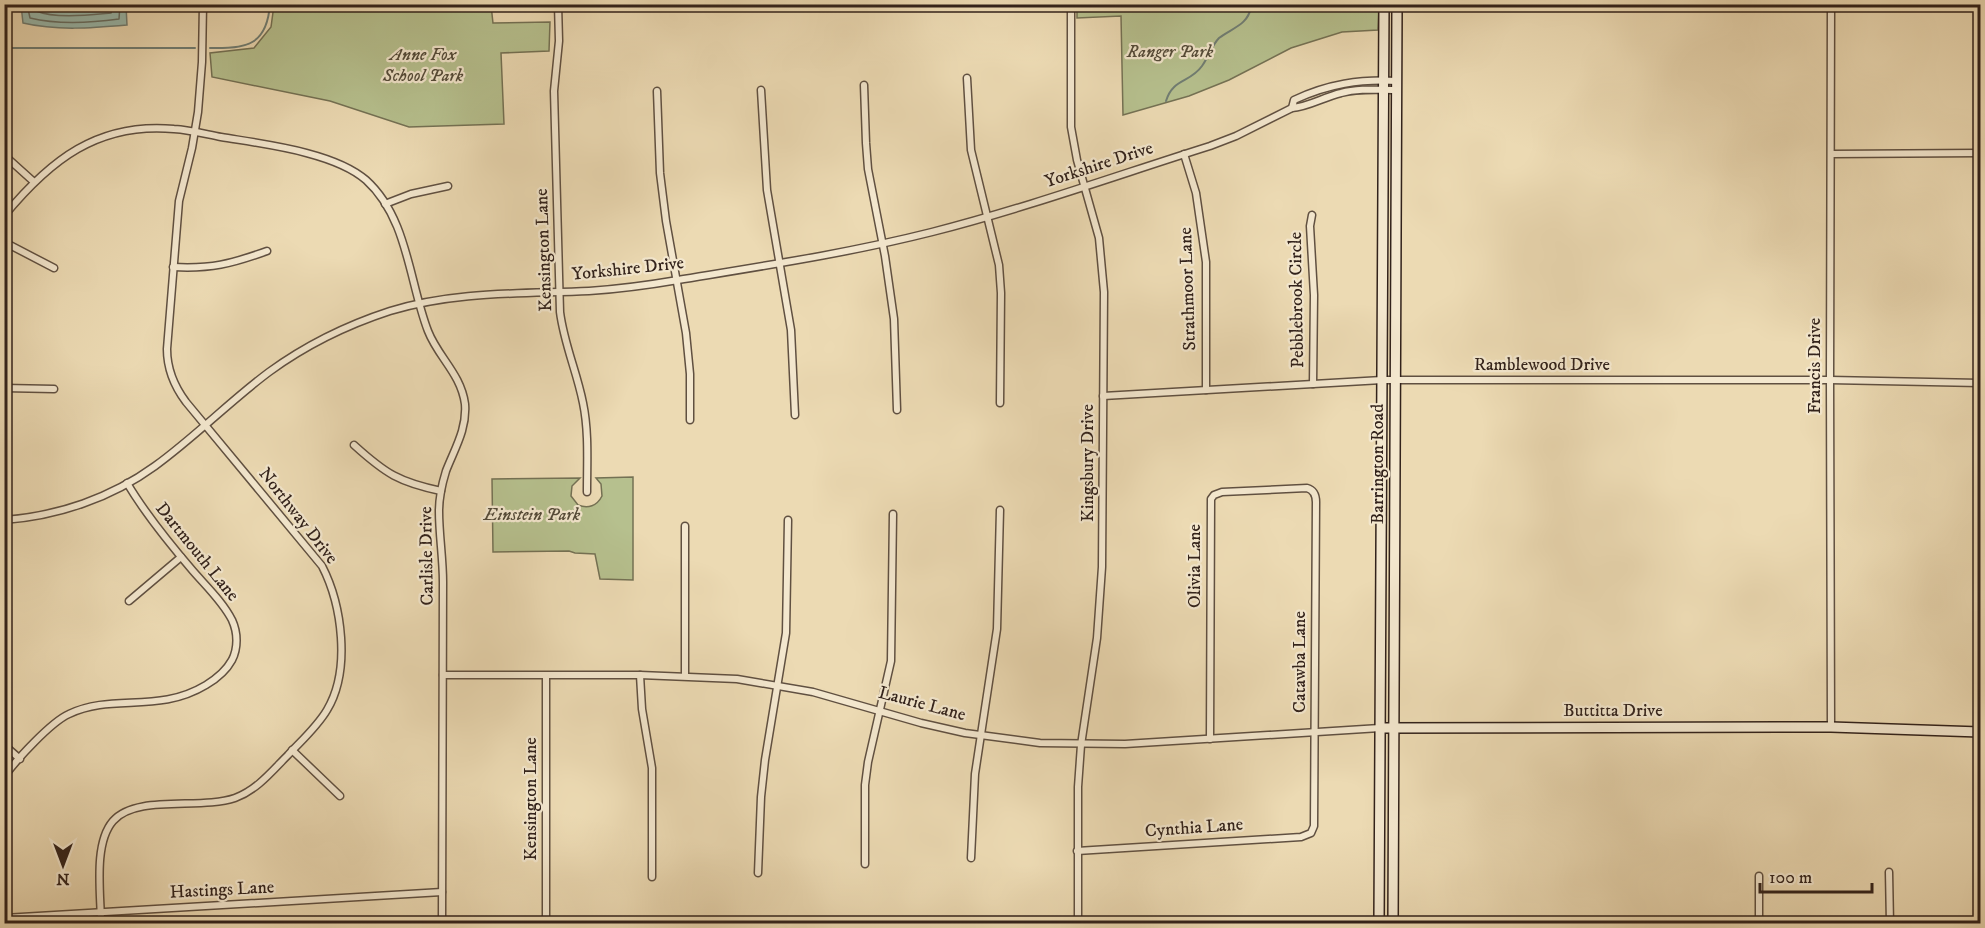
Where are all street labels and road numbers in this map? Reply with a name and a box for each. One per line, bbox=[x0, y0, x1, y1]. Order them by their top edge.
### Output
street label: Yorkshire Drive bbox=[1042, 137, 1156, 193]
street label: Kensington Lane bbox=[531, 188, 557, 312]
street label: Strathmoor Lane bbox=[1175, 227, 1201, 351]
street label: Pebblebrook Circle bbox=[1285, 232, 1309, 368]
street label: Yorkshire Drive bbox=[571, 252, 685, 286]
street label: Francis Drive bbox=[1804, 318, 1826, 414]
street label: Ramblewood Drive bbox=[1474, 354, 1610, 376]
street label: Kingsbury Drive bbox=[1077, 404, 1099, 522]
street label: Barrington Road bbox=[1367, 404, 1389, 524]
street label: Northway Drive bbox=[253, 463, 343, 569]
street label: Dartmouth Lane bbox=[150, 498, 244, 606]
street label: Carlisle Drive bbox=[415, 506, 439, 606]
street label: Olivia Lane bbox=[1184, 524, 1206, 608]
street label: Catawba Lane bbox=[1289, 611, 1311, 713]
street label: Laurie Lane bbox=[876, 682, 968, 726]
street label: Buttitta Drive bbox=[1563, 700, 1663, 722]
street label: Kensington Lane bbox=[520, 737, 542, 861]
street label: Cynthia Lane bbox=[1144, 814, 1244, 842]
street label: Hastings Lane bbox=[169, 876, 275, 904]

